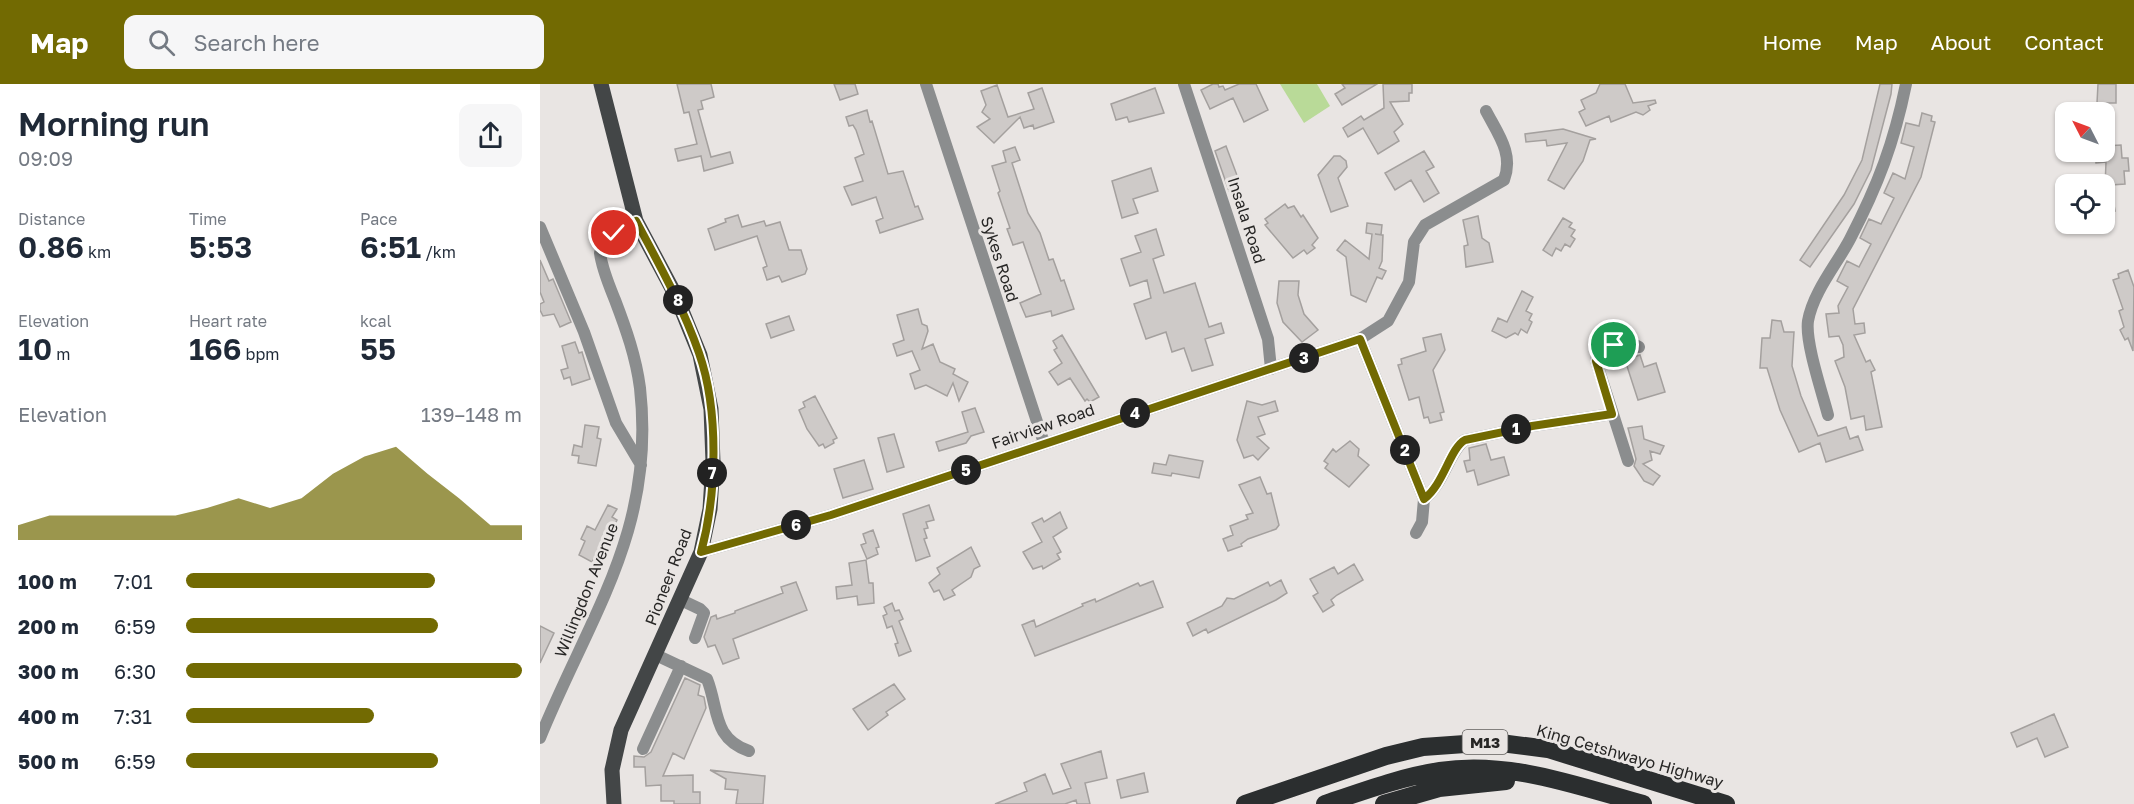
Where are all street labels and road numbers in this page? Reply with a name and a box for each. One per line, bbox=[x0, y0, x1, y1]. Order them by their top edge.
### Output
street label: Insala Road bbox=[1224, 174, 1270, 266]
street label: Sykes Road bbox=[977, 214, 1023, 304]
street label: Fairview Road bbox=[989, 399, 1097, 453]
street label: Willingdon Avenue bbox=[550, 520, 622, 660]
street label: Pioneer Road bbox=[640, 526, 696, 628]
street label: King Cetshwayo Highway bbox=[1534, 720, 1726, 792]
road number: M13 bbox=[1462, 730, 1508, 754]

